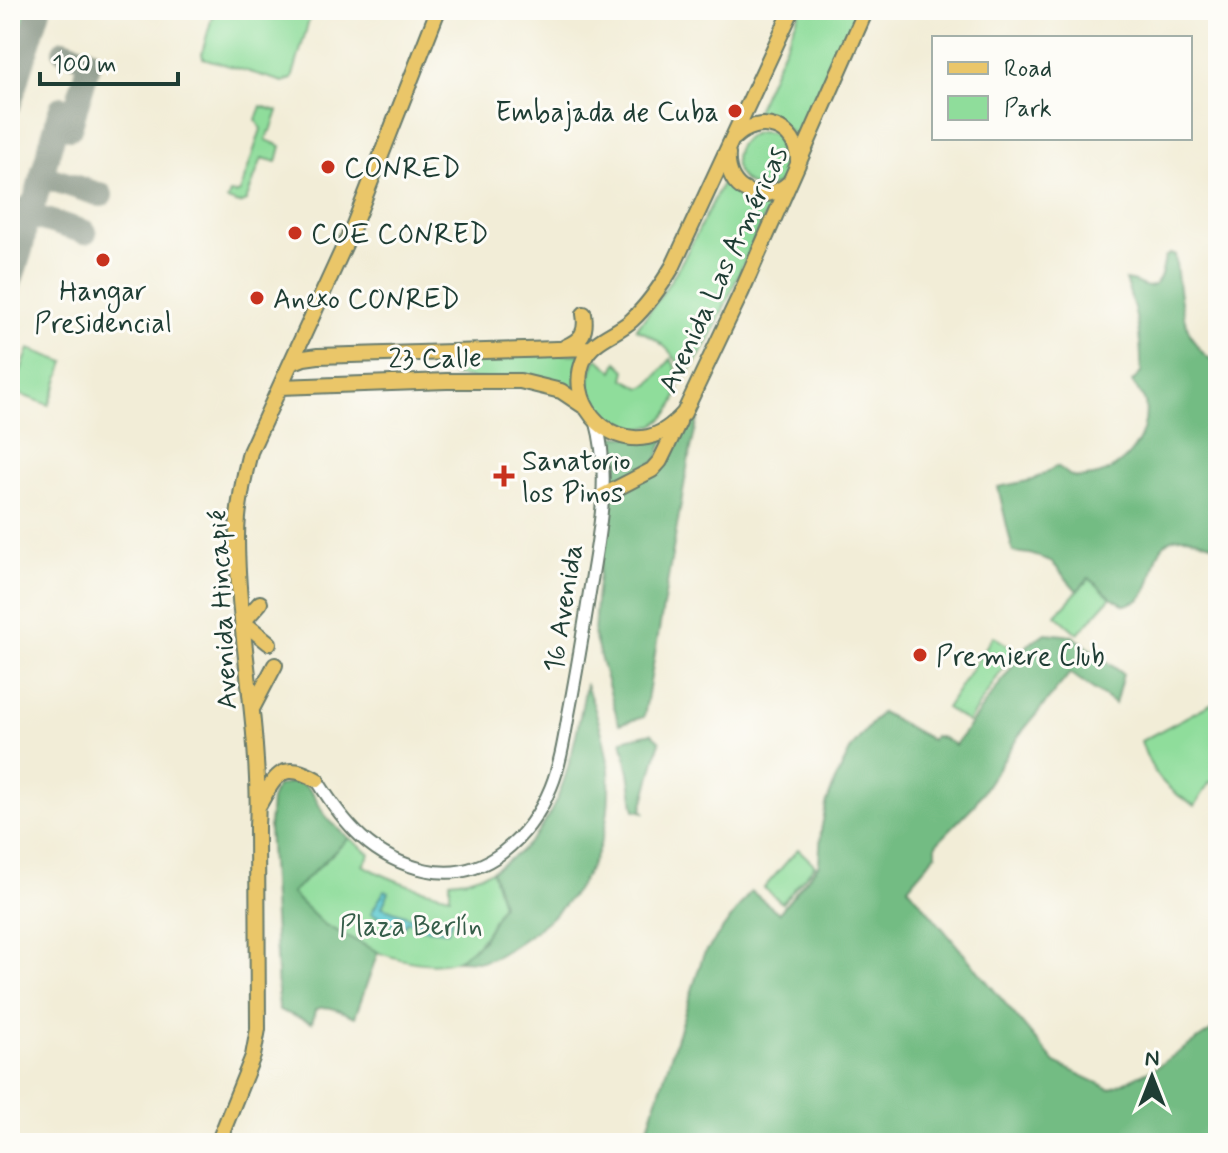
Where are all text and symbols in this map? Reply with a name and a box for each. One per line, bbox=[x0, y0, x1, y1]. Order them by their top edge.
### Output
scale bar bbox=[40, 36, 178, 86]
legend bbox=[932, 36, 1192, 140]
text: 100 m bbox=[52, 50, 116, 81]
text: Road bbox=[1004, 54, 1052, 85]
text: Park bbox=[1004, 94, 1052, 125]
place label: Embajada de Cuba bbox=[495, 95, 719, 132]
marker: Embajada de Cuba bbox=[726, 102, 744, 120]
street label: Avenida Las Américas bbox=[651, 141, 798, 400]
place label: CONRED bbox=[344, 151, 461, 188]
marker: CONRED bbox=[319, 158, 337, 176]
place label: COE CONRED bbox=[311, 217, 489, 254]
marker: COE CONRED bbox=[286, 224, 304, 242]
marker: Hangar Presidencial bbox=[94, 251, 112, 269]
place label: Hangar Presidencial bbox=[34, 274, 172, 343]
place label: Anexo CONRED bbox=[273, 282, 460, 319]
marker: Anexo CONRED bbox=[248, 289, 266, 307]
street label: 23 Calle bbox=[388, 340, 482, 379]
place label: Sanatorio los Pinos bbox=[522, 444, 631, 513]
marker: Sanatorio los Pinos bbox=[493, 465, 515, 487]
street label: Avenida Hincapié bbox=[200, 509, 247, 711]
street label: 16 Avenida bbox=[536, 542, 593, 675]
place label: Premiere Club bbox=[936, 639, 1105, 676]
marker: Premiere Club bbox=[911, 646, 929, 664]
park label: Plaza Berlín bbox=[339, 909, 483, 946]
north arrow bbox=[1112, 1037, 1192, 1117]
text: N bbox=[1145, 1045, 1159, 1073]

